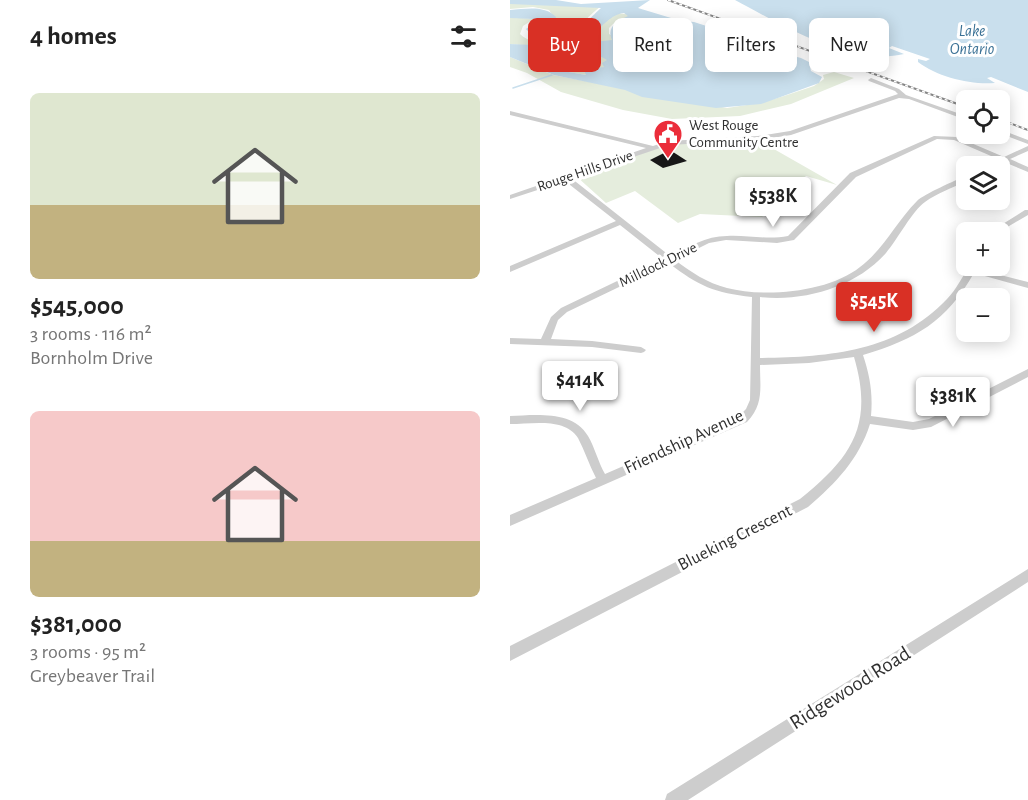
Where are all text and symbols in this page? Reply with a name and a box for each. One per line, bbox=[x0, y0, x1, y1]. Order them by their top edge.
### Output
chip: Buy bbox=[528, 18, 601, 72]
chip: Rent bbox=[613, 18, 693, 72]
chip: Filters bbox=[705, 18, 797, 72]
chip: New bbox=[809, 18, 889, 72]
icon: filters bbox=[447, 20, 480, 53]
text: 4 homes bbox=[30, 23, 117, 49]
water label: Lake Ontario bbox=[950, 23, 995, 57]
map controls bbox=[956, 90, 1010, 342]
button: locate bbox=[956, 90, 1010, 144]
public building icon: West Rouge Community Centre bbox=[652, 118, 684, 160]
place label: West Rouge Community Centre bbox=[689, 118, 799, 150]
icon: home bbox=[201, 132, 309, 240]
street label: Rouge Hills Drive bbox=[535, 148, 635, 194]
button: layers bbox=[956, 156, 1010, 210]
pin: $538K bbox=[731, 177, 815, 228]
text: $538K bbox=[749, 186, 797, 206]
button: + bbox=[956, 222, 1010, 276]
street label: Milldock Drive bbox=[617, 240, 699, 290]
pin: $545K bbox=[832, 282, 916, 333]
button: − bbox=[956, 288, 1010, 342]
text: $545K bbox=[850, 291, 898, 311]
text: $545,000 bbox=[30, 293, 124, 319]
text: 3 rooms · 116 m² bbox=[30, 324, 151, 344]
text: Bornholm Drive bbox=[30, 348, 153, 368]
pin: $414K bbox=[538, 361, 622, 412]
text: $414K bbox=[556, 370, 604, 390]
pin: $381K bbox=[911, 377, 995, 428]
text: $381K bbox=[930, 386, 976, 406]
street label: Friendship Avenue bbox=[622, 407, 746, 477]
icon: home bbox=[201, 450, 309, 558]
street label: Blueking Crescent bbox=[675, 501, 795, 574]
text: $381,000 bbox=[30, 611, 122, 637]
text: 3 rooms · 95 m² bbox=[30, 642, 146, 662]
street label: Ridgewood Road bbox=[786, 642, 914, 734]
text: Greybeaver Trail bbox=[30, 666, 155, 686]

